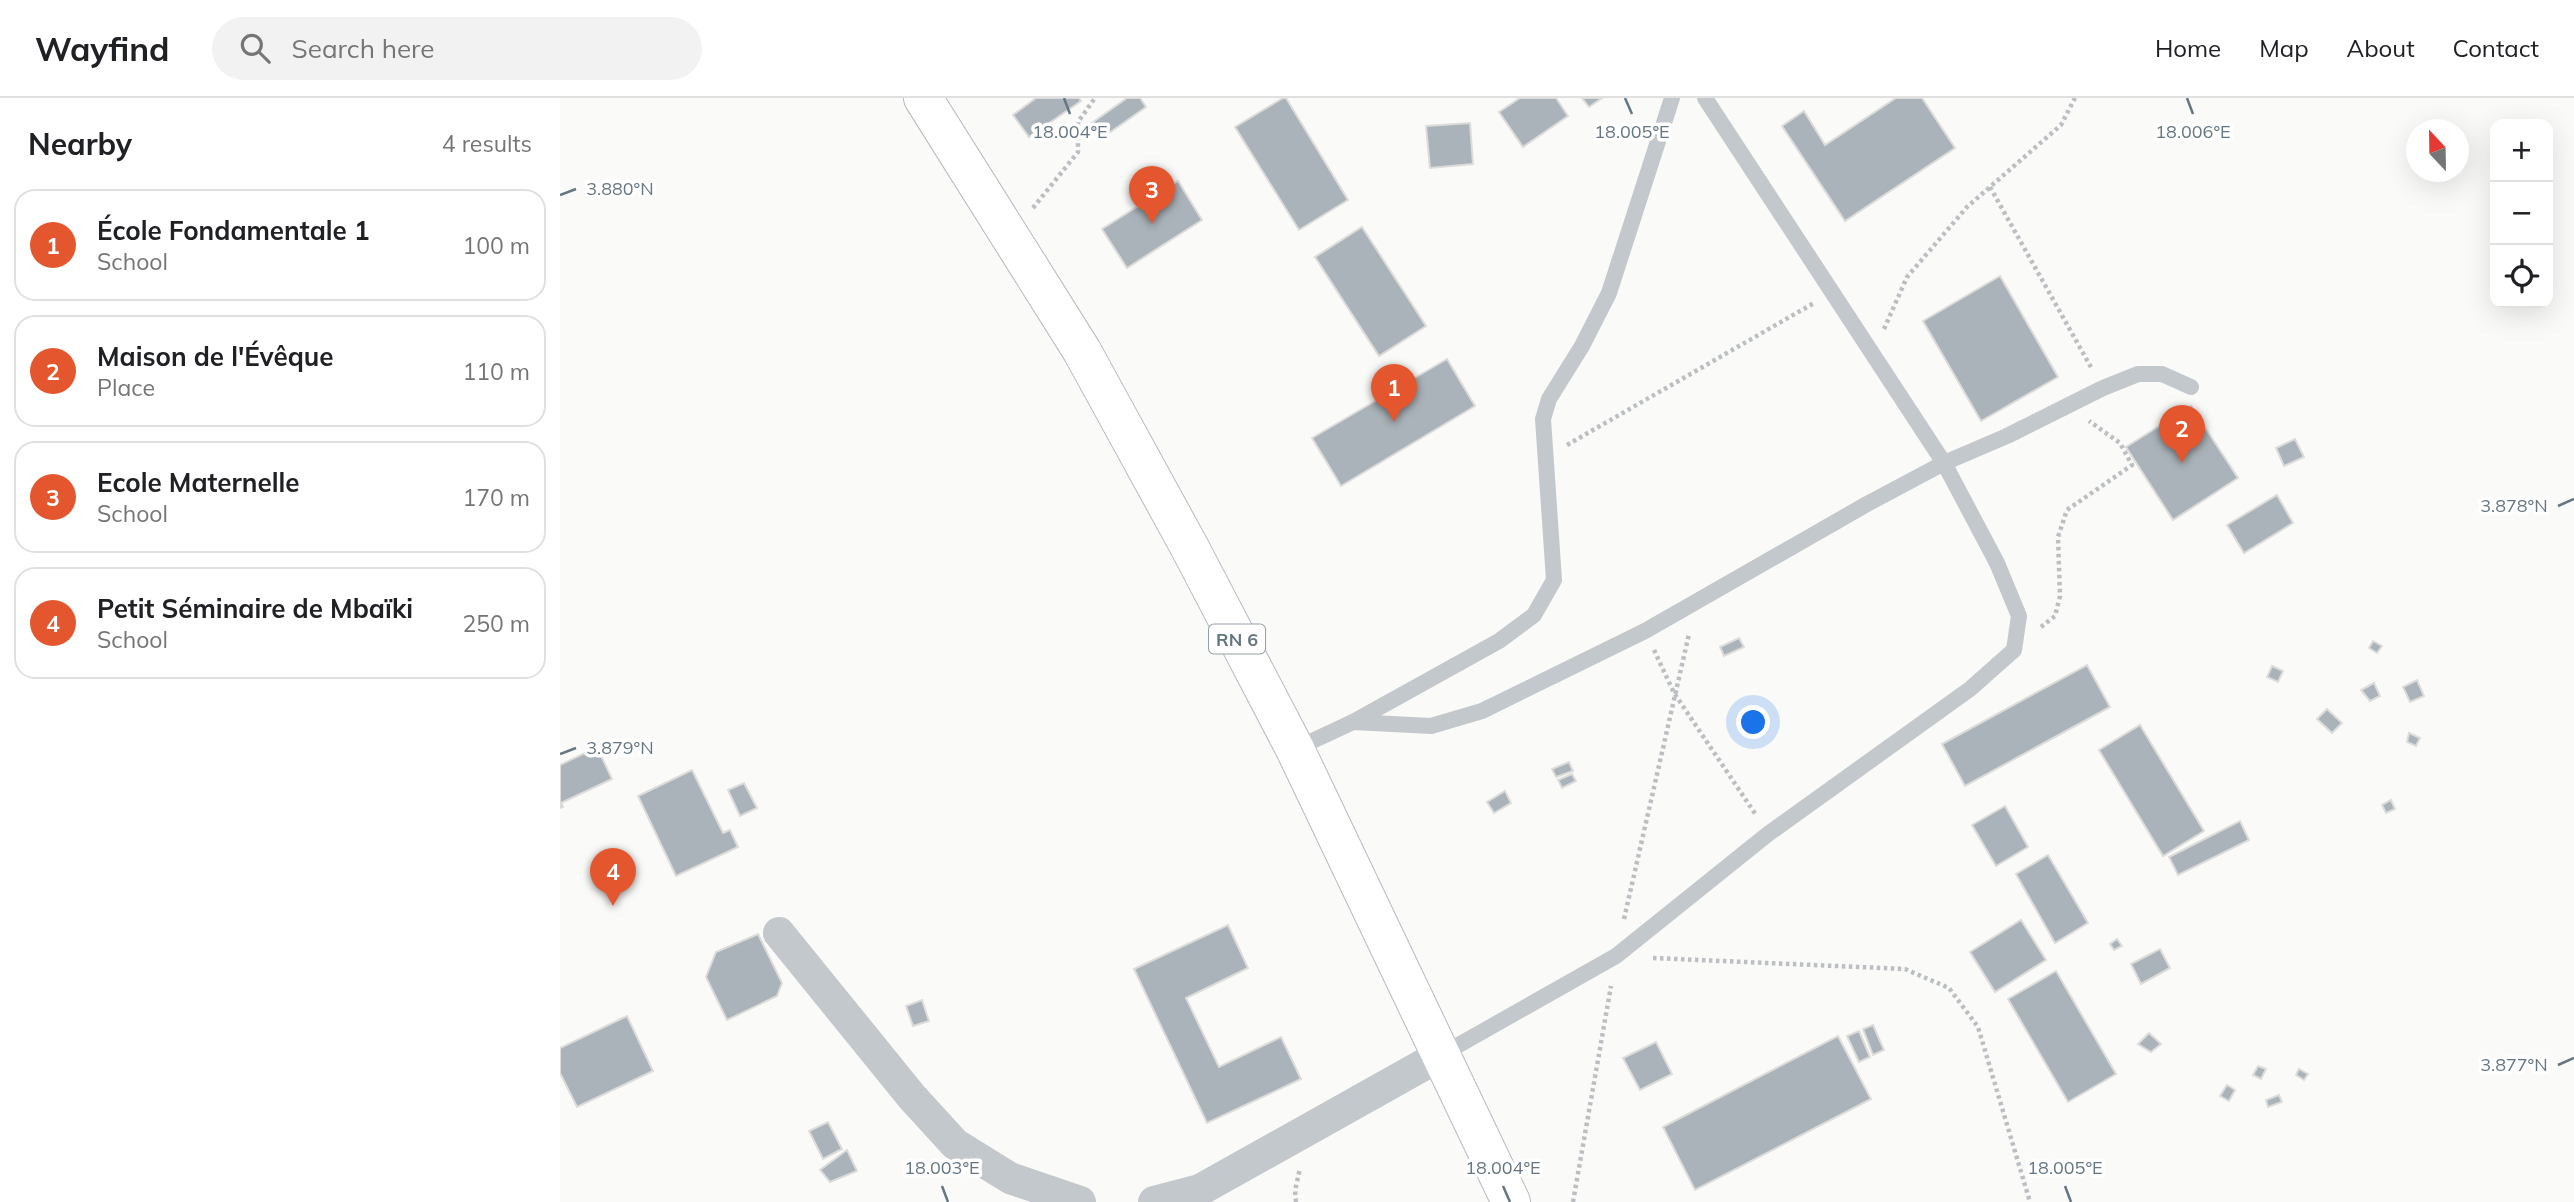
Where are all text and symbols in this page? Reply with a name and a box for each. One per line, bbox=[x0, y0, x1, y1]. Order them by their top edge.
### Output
search box bbox=[212, 17, 702, 80]
text: Wayfind bbox=[35, 28, 170, 69]
icon: search bbox=[236, 29, 274, 67]
text: Search here bbox=[292, 32, 434, 65]
text: Home bbox=[2155, 33, 2221, 63]
text: Map bbox=[2259, 33, 2309, 63]
text: About bbox=[2347, 33, 2415, 63]
text: Contact bbox=[2453, 33, 2539, 63]
north arrow bbox=[2406, 119, 2469, 182]
map controls bbox=[2490, 119, 2553, 308]
button: + bbox=[2490, 119, 2553, 182]
text: 18.004°E bbox=[1032, 120, 1108, 143]
text: 18.005°E bbox=[1594, 120, 1670, 143]
text: 18.006°E bbox=[2155, 120, 2231, 143]
text: Nearby bbox=[28, 125, 132, 163]
text: 4 results bbox=[442, 129, 532, 158]
pin: 3 bbox=[1129, 166, 1175, 224]
text: 3.880°N bbox=[586, 177, 654, 200]
button: − bbox=[2490, 182, 2553, 245]
text: École Fondamentale 1 bbox=[97, 214, 370, 247]
text: 1 bbox=[46, 231, 60, 260]
text: 100 m bbox=[462, 231, 530, 260]
button: locate bbox=[2490, 245, 2553, 308]
text: School bbox=[97, 247, 168, 276]
text: Maison de l'Évêque bbox=[97, 340, 334, 373]
text: 2 bbox=[46, 357, 60, 386]
text: 110 m bbox=[462, 357, 530, 386]
pin: 1 bbox=[1371, 364, 1417, 422]
text: Place bbox=[97, 373, 155, 402]
pin: 2 bbox=[2159, 405, 2205, 463]
text: Ecole Maternelle bbox=[97, 466, 299, 499]
text: 3 bbox=[46, 483, 60, 512]
text: 170 m bbox=[462, 483, 530, 512]
text: 3.878°N bbox=[2480, 494, 2548, 517]
text: School bbox=[97, 499, 168, 528]
text: Petit Séminaire de Mbaïki bbox=[97, 592, 413, 625]
text: 4 bbox=[46, 609, 60, 638]
text: 250 m bbox=[462, 609, 530, 638]
road number: RN 6 bbox=[1209, 624, 1265, 654]
text: School bbox=[97, 625, 168, 654]
your location bbox=[1736, 705, 1770, 739]
text: 3.879°N bbox=[586, 736, 654, 759]
pin: 4 bbox=[590, 848, 636, 906]
text: 3.877°N bbox=[2480, 1053, 2548, 1076]
text: 18.003°E bbox=[904, 1156, 980, 1179]
text: 18.004°E bbox=[1465, 1156, 1541, 1179]
text: 18.005°E bbox=[2027, 1156, 2103, 1179]

